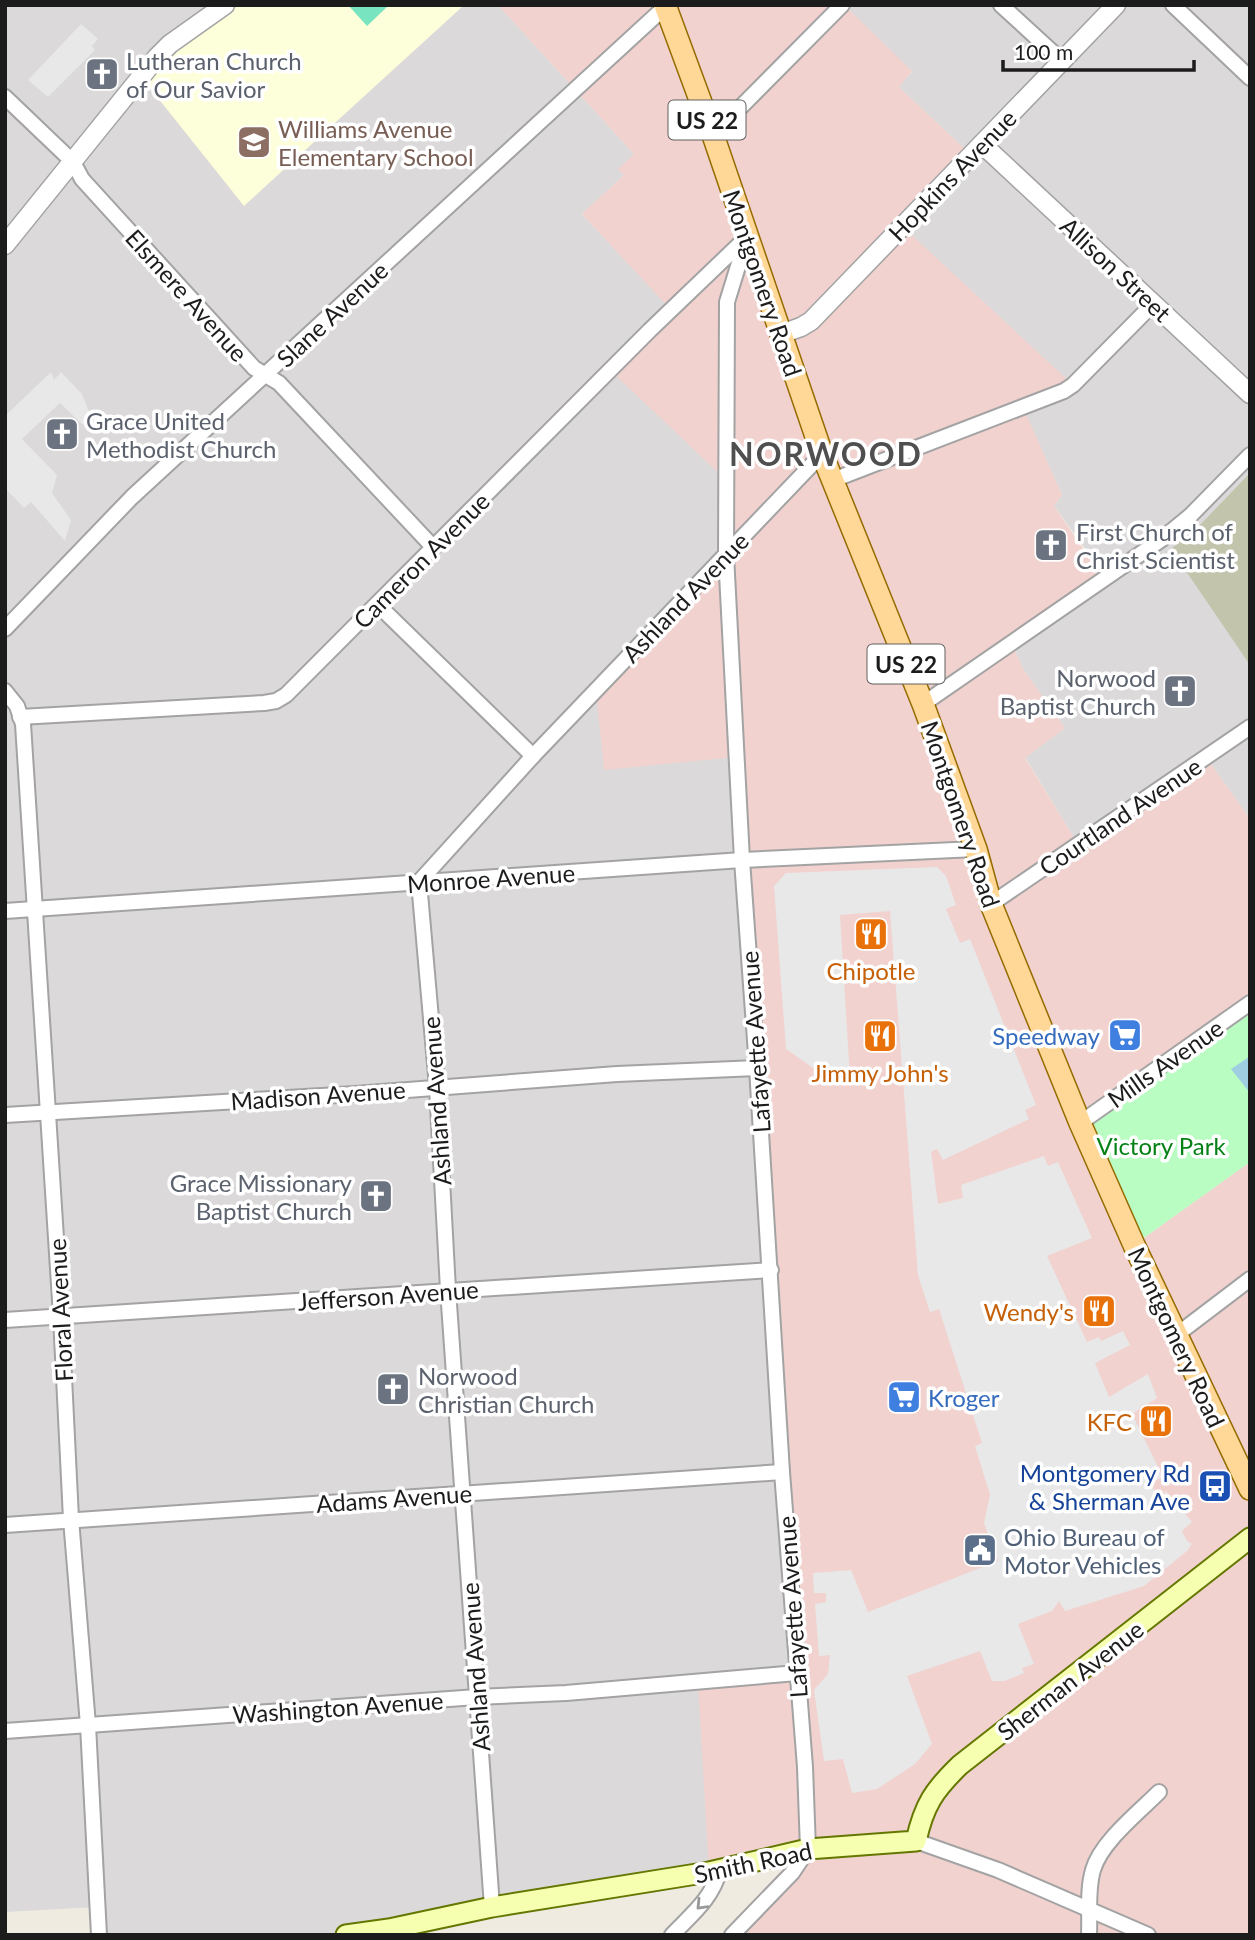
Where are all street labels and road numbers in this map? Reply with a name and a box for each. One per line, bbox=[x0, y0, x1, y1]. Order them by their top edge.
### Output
road number: US 22 bbox=[668, 100, 746, 140]
street label: Hopkins Avenue bbox=[882, 103, 1022, 247]
street label: Montgomery Road bbox=[717, 186, 809, 380]
street label: Allison Street bbox=[1055, 211, 1177, 328]
street label: Elsmere Avenue bbox=[120, 223, 254, 367]
street label: Slane Avenue bbox=[270, 255, 394, 373]
street label: Cameron Avenue bbox=[347, 486, 495, 634]
street label: Ashland Avenue bbox=[616, 526, 754, 668]
road number: US 22 bbox=[867, 644, 944, 684]
street label: Montgomery Road bbox=[915, 717, 1007, 911]
street label: Courtland Avenue bbox=[1033, 751, 1207, 881]
street label: Monroe Avenue bbox=[406, 858, 576, 898]
street label: Lafayette Avenue bbox=[734, 950, 776, 1134]
street label: Mills Avenue bbox=[1102, 1013, 1228, 1113]
street label: Ashland Avenue bbox=[416, 1016, 456, 1186]
street label: Madison Avenue bbox=[230, 1074, 406, 1116]
street label: Floral Avenue bbox=[42, 1238, 78, 1382]
street label: Montgomery Road bbox=[1123, 1242, 1231, 1432]
street label: Jefferson Avenue bbox=[297, 1274, 479, 1316]
street label: Adams Avenue bbox=[315, 1478, 473, 1518]
street label: Lafayette Avenue bbox=[771, 1515, 813, 1699]
street label: Ashland Avenue bbox=[455, 1582, 495, 1752]
street label: Sherman Avenue bbox=[991, 1614, 1149, 1746]
street label: Washington Avenue bbox=[232, 1685, 444, 1729]
street label: Smith Road bbox=[691, 1835, 815, 1889]

